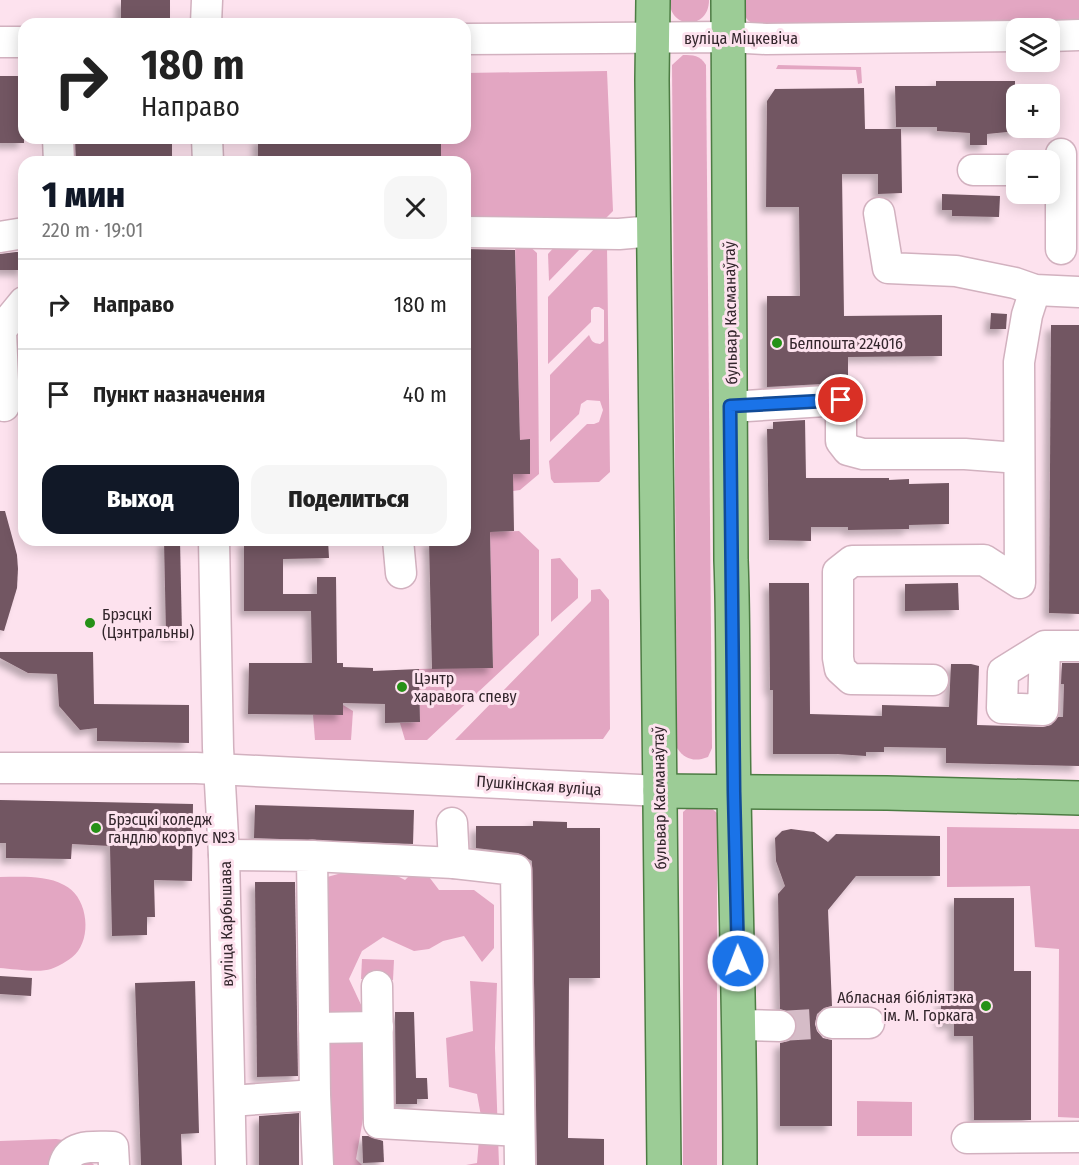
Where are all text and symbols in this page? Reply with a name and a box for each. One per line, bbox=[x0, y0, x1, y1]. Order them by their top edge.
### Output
map controls bbox=[1006, 18, 1060, 204]
button: layers bbox=[1006, 18, 1060, 72]
street label: вуліца Міцкевіча bbox=[684, 29, 798, 48]
text: 180 m bbox=[141, 40, 245, 90]
icon: right bbox=[42, 42, 120, 120]
button: + bbox=[1006, 84, 1060, 138]
text: Направо bbox=[141, 91, 240, 123]
button: − bbox=[1006, 150, 1060, 204]
text: 1 мин bbox=[42, 173, 125, 217]
button: close bbox=[384, 176, 447, 239]
text: 220 m · 19:01 bbox=[42, 218, 143, 242]
street label: бульвар Касманаўтаў bbox=[720, 240, 741, 385]
icon: right bbox=[42, 288, 75, 321]
text: Направо bbox=[93, 291, 174, 318]
text: 180 m bbox=[394, 291, 447, 318]
place label: Белпошта 224016 bbox=[789, 334, 903, 353]
marker: Белпошта 224016 bbox=[770, 336, 784, 350]
pin bbox=[815, 374, 866, 425]
icon: arrive bbox=[42, 378, 75, 411]
text: Пункт назначения bbox=[93, 381, 265, 408]
text: 40 m bbox=[403, 381, 447, 408]
icon: arrive bbox=[824, 383, 857, 416]
button: Выход bbox=[42, 465, 239, 534]
button: Поделиться bbox=[251, 465, 447, 534]
place label: Брэсцкі (Цэнтральны) bbox=[102, 605, 194, 642]
marker: Брэсцкі (Цэнтральны) bbox=[83, 616, 97, 630]
place label: Цэнтр харавога спеву bbox=[414, 669, 517, 706]
marker: Цэнтр харавога спеву bbox=[395, 680, 409, 694]
street label: бульвар Касманаўтаў bbox=[649, 725, 670, 870]
street label: Пушкінская вуліца bbox=[476, 772, 602, 799]
place label: Брэсцкі коледж гандлю корпус №3 bbox=[108, 810, 235, 847]
marker: Брэсцкі коледж гандлю корпус №3 bbox=[89, 821, 103, 835]
street label: вуліца Карбышава bbox=[216, 861, 237, 987]
position arrow bbox=[706, 929, 770, 993]
place label: Абласная бібліятэка ім. М. Горкага bbox=[837, 988, 974, 1025]
marker: Абласная бібліятэка ім. М. Горкага bbox=[979, 999, 993, 1013]

